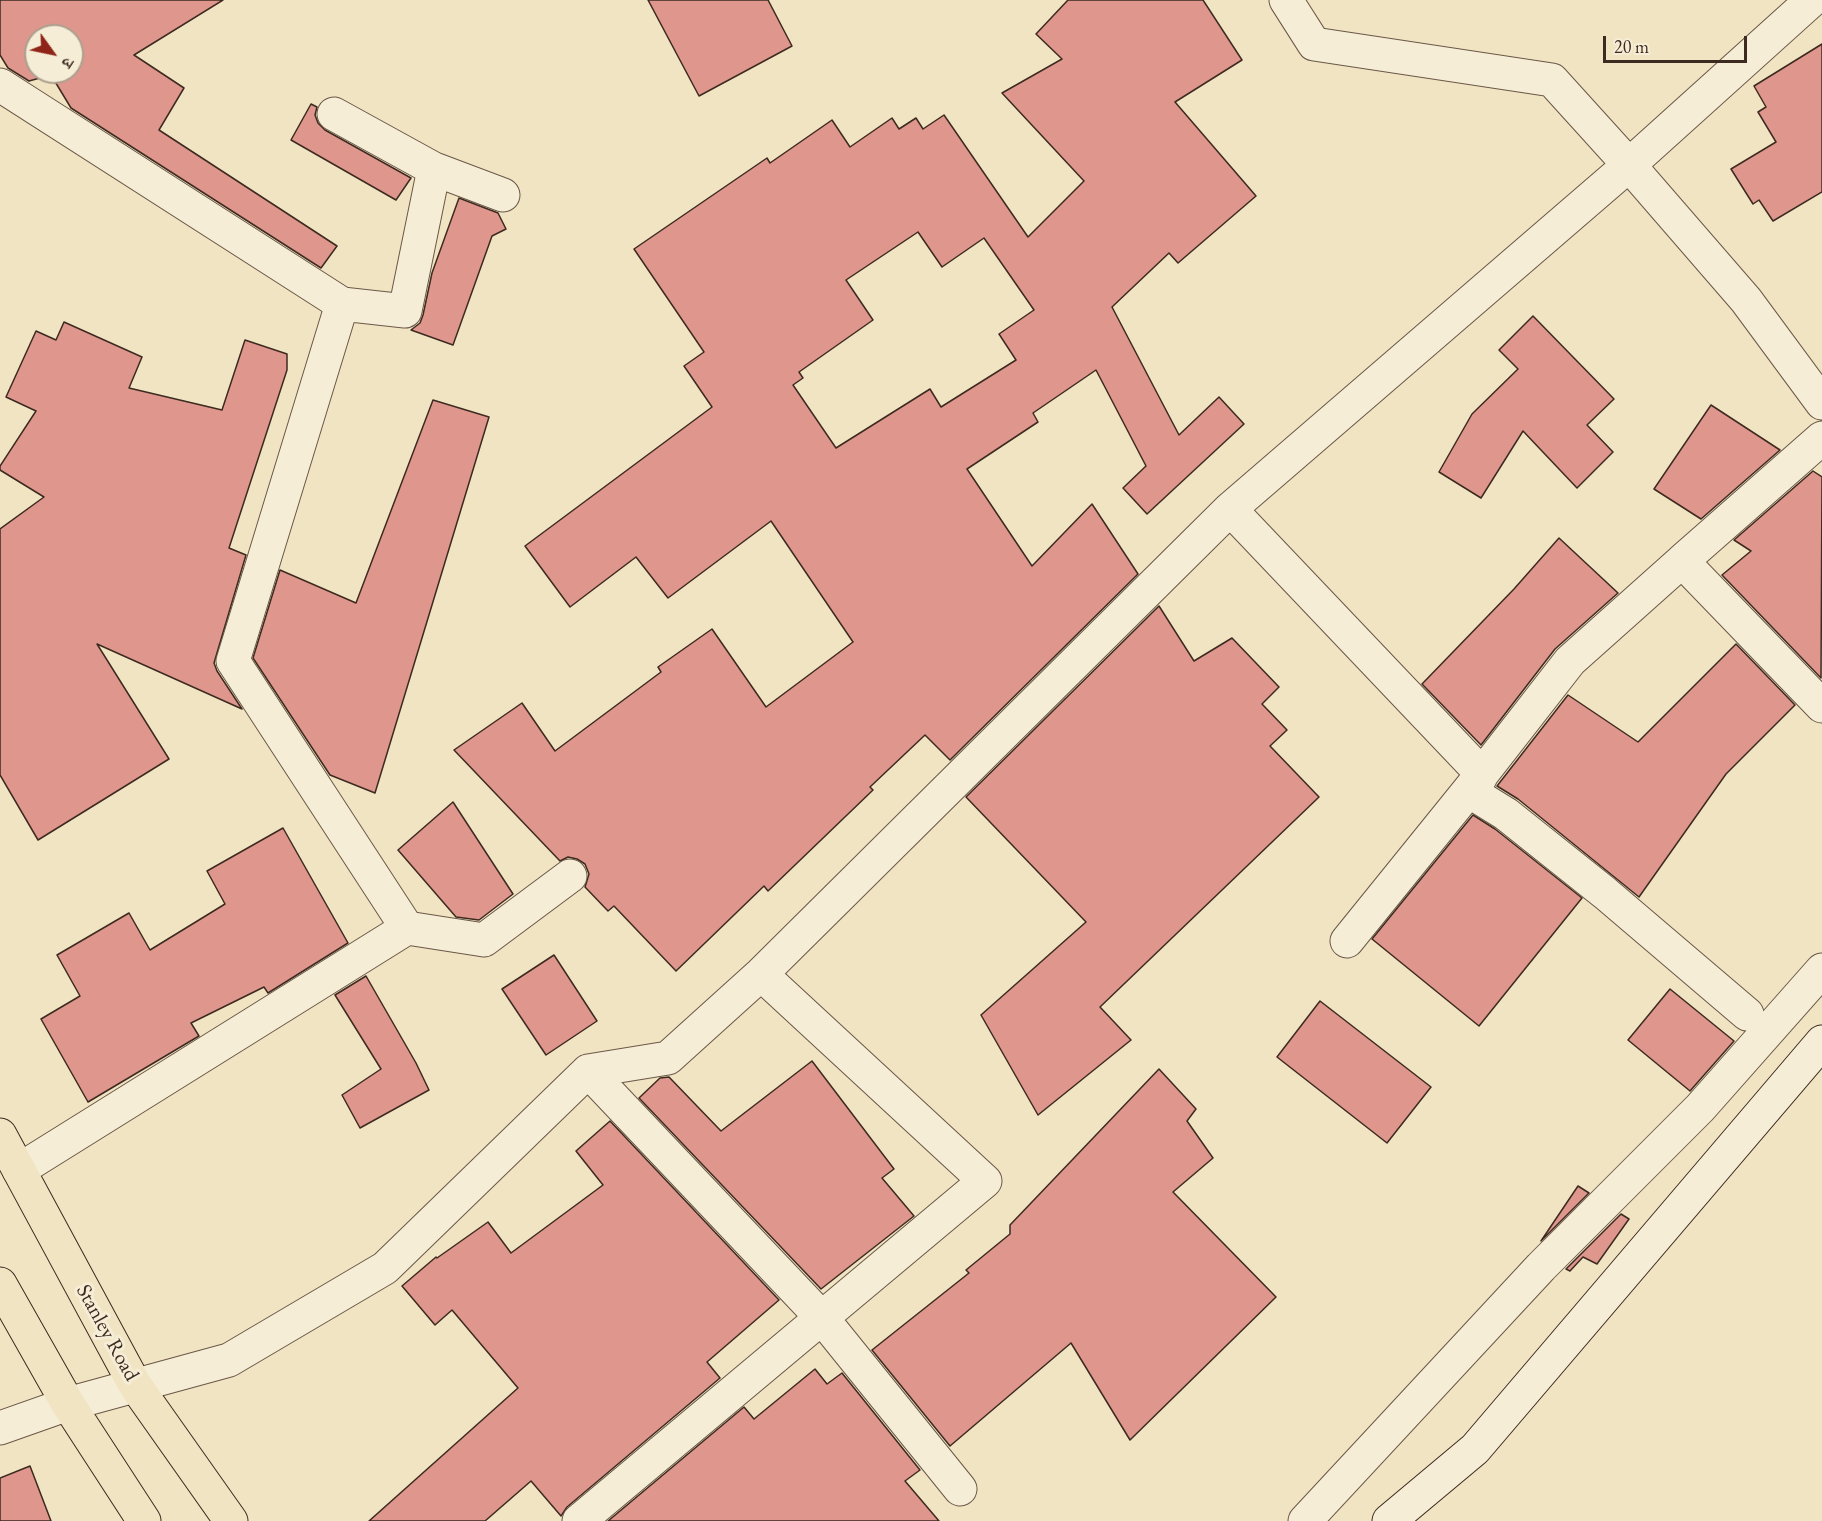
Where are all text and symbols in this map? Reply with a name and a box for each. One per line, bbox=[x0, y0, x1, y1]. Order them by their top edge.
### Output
north arrow bbox=[24, 24, 84, 84]
scale bar bbox=[1606, 24, 1750, 62]
text: 20 m bbox=[1614, 35, 1649, 58]
text: उ bbox=[57, 54, 79, 72]
street label: Stanley Road bbox=[70, 1280, 144, 1386]

